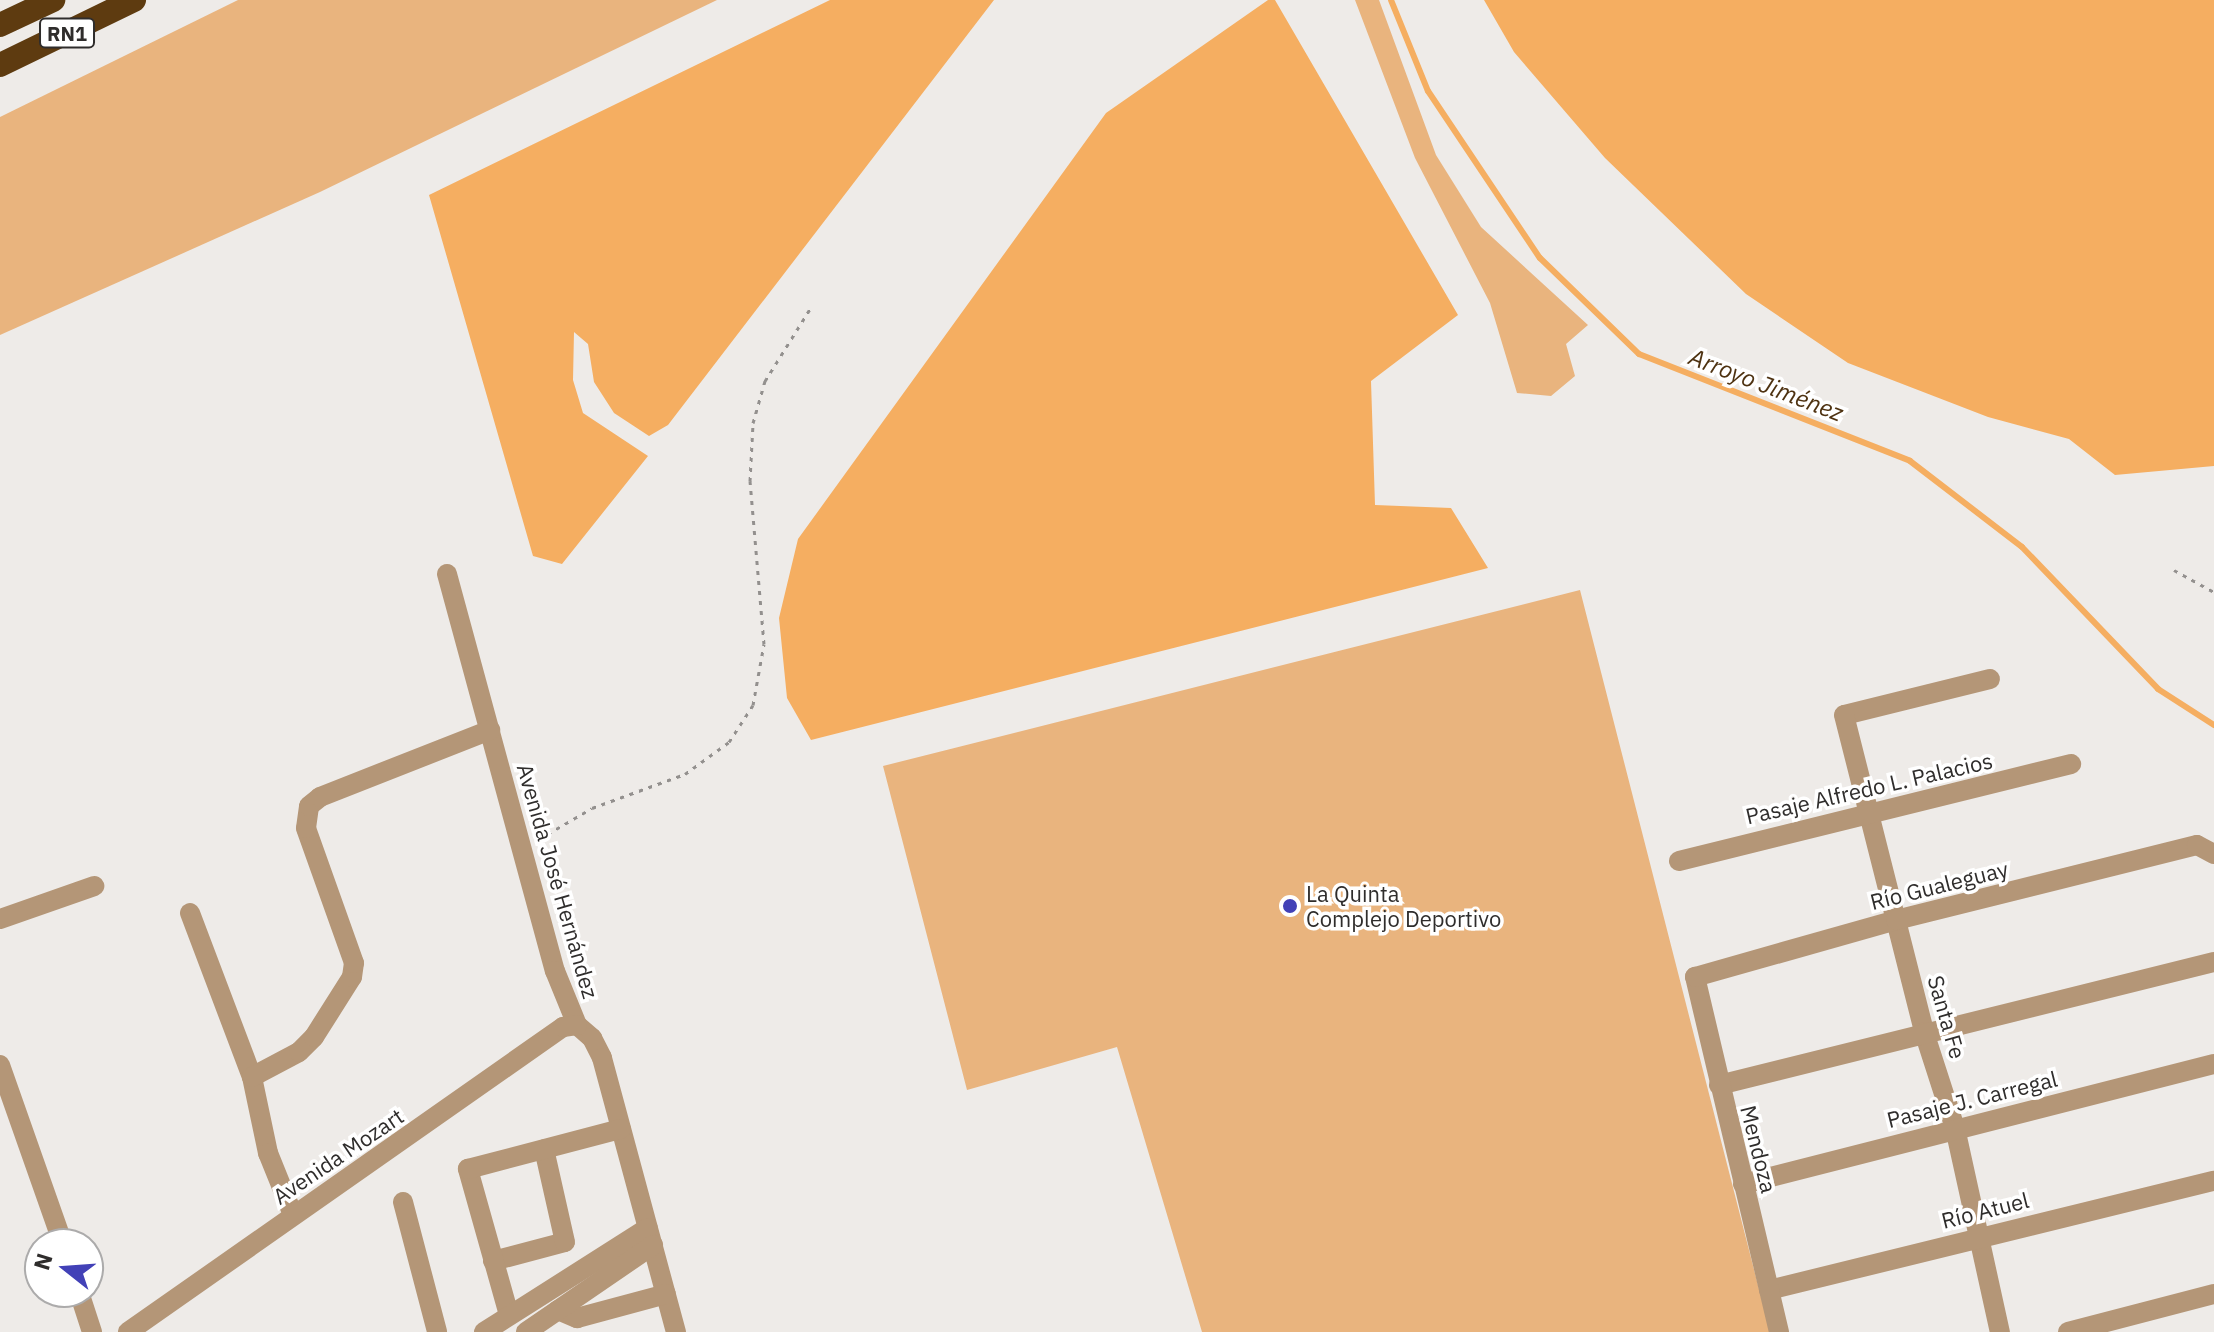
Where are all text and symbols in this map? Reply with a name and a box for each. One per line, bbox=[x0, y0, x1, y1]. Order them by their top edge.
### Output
road number: RN1 bbox=[39, 17, 95, 49]
water label: Arroyo Jiménez bbox=[1685, 342, 1847, 428]
street label: Pasaje Alfredo L. Palacios bbox=[1743, 747, 1995, 829]
street label: Avenida José Hernández bbox=[512, 761, 604, 1001]
street label: Río Gualeguay bbox=[1867, 855, 2011, 915]
place label: La Quinta Complejo Deportivo bbox=[1306, 880, 1501, 932]
marker: La Quinta Complejo Deportivo bbox=[1281, 897, 1299, 915]
street label: Santa Fe bbox=[1923, 972, 1971, 1062]
street label: Pasaje J. Carregal bbox=[1884, 1065, 2060, 1133]
street label: Mendoza bbox=[1735, 1102, 1783, 1196]
street label: Avenida Mozart bbox=[268, 1103, 408, 1209]
street label: Río Atuel bbox=[1938, 1186, 2032, 1234]
north arrow bbox=[24, 1228, 104, 1308]
text: N bbox=[26, 1250, 59, 1273]

